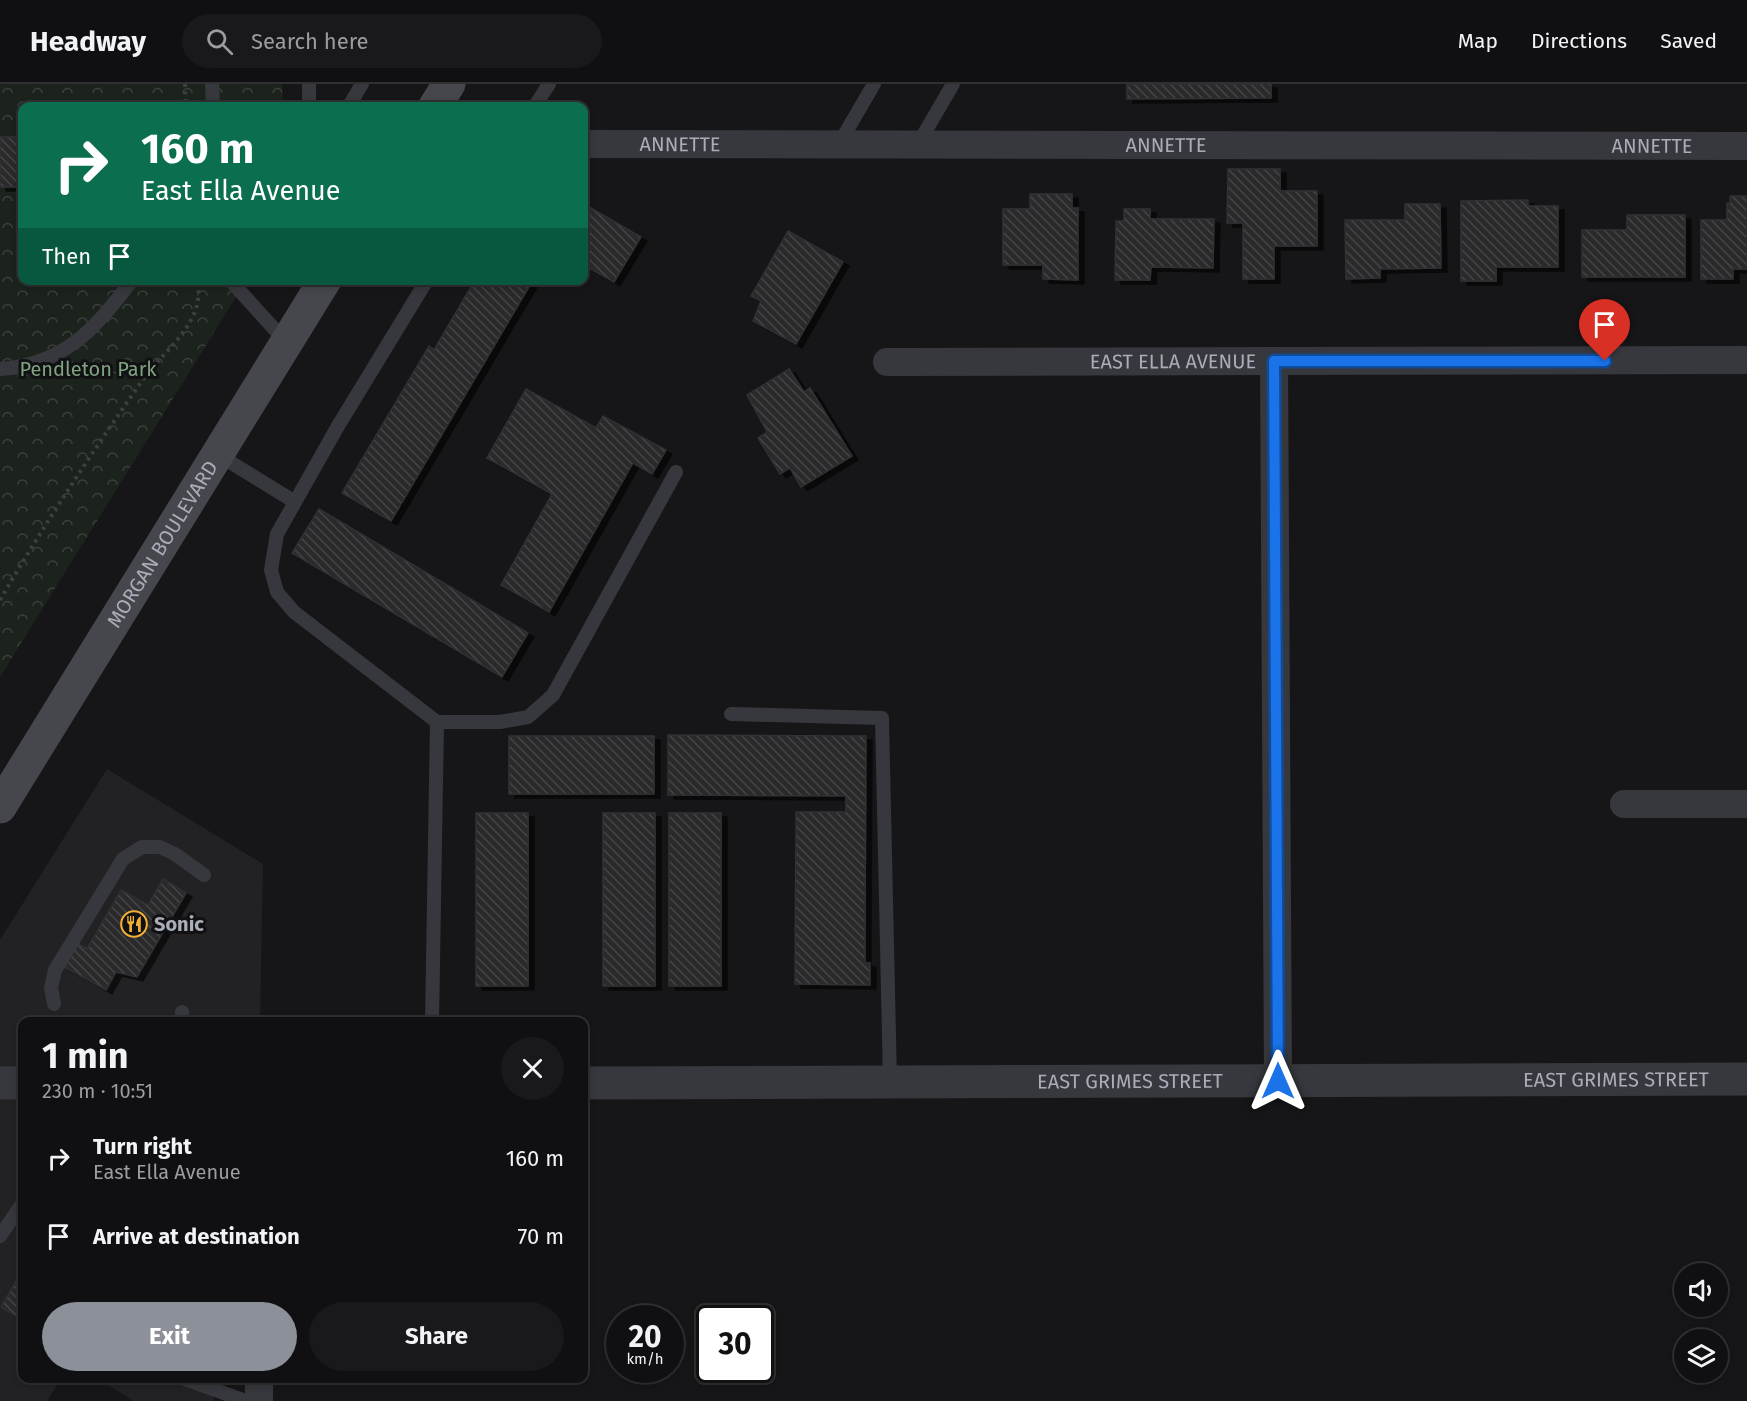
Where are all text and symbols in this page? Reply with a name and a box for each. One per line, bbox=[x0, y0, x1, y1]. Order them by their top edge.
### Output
search box bbox=[182, 14, 602, 68]
text: Headway bbox=[30, 25, 146, 58]
icon: search bbox=[203, 25, 236, 58]
text: Search here bbox=[251, 28, 369, 55]
text: Map bbox=[1458, 28, 1498, 54]
text: Directions bbox=[1531, 28, 1627, 54]
text: Saved bbox=[1660, 28, 1717, 54]
text: 160 m bbox=[141, 124, 254, 174]
icon: right bbox=[42, 126, 120, 204]
street label: ANNETTE bbox=[640, 132, 720, 156]
street label: ANNETTE bbox=[1126, 133, 1206, 157]
street label: ANNETTE bbox=[1612, 134, 1692, 158]
text: East Ella Avenue bbox=[141, 175, 340, 207]
icon: arrive bbox=[103, 240, 136, 273]
text: Then bbox=[42, 243, 91, 270]
pin bbox=[1579, 299, 1630, 361]
icon: arrive bbox=[1588, 308, 1621, 341]
street label: EAST ELLA AVENUE bbox=[1090, 349, 1256, 374]
park label: Pendleton Park bbox=[19, 357, 157, 381]
street label: MORGAN BOULEVARD bbox=[102, 456, 223, 632]
restaurant icon: Sonic bbox=[119, 909, 149, 939]
place label: Sonic bbox=[154, 912, 204, 936]
text: 1 min bbox=[42, 1034, 129, 1078]
button: close bbox=[501, 1037, 564, 1100]
position arrow bbox=[1246, 1049, 1310, 1113]
street label: EAST GRIMES STREET bbox=[1523, 1067, 1710, 1092]
street label: EAST GRIMES STREET bbox=[1037, 1069, 1224, 1093]
text: 230 m · 10:51 bbox=[42, 1079, 153, 1103]
text: Turn right bbox=[93, 1133, 192, 1160]
icon: right bbox=[42, 1142, 75, 1175]
text: 160 m bbox=[506, 1145, 564, 1172]
text: East Ella Avenue bbox=[93, 1160, 241, 1184]
icon: arrive bbox=[42, 1220, 75, 1253]
text: Arrive at destination bbox=[93, 1223, 300, 1250]
text: 70 m bbox=[518, 1223, 564, 1250]
map controls bbox=[1674, 1263, 1728, 1383]
button: sound bbox=[1674, 1263, 1728, 1317]
button: Exit bbox=[42, 1302, 297, 1371]
button: Share bbox=[309, 1302, 564, 1371]
speed limit sign: 30 bbox=[696, 1305, 774, 1383]
text: 20 bbox=[628, 1319, 662, 1355]
button: layers bbox=[1674, 1329, 1728, 1383]
text: km/h bbox=[626, 1350, 664, 1368]

